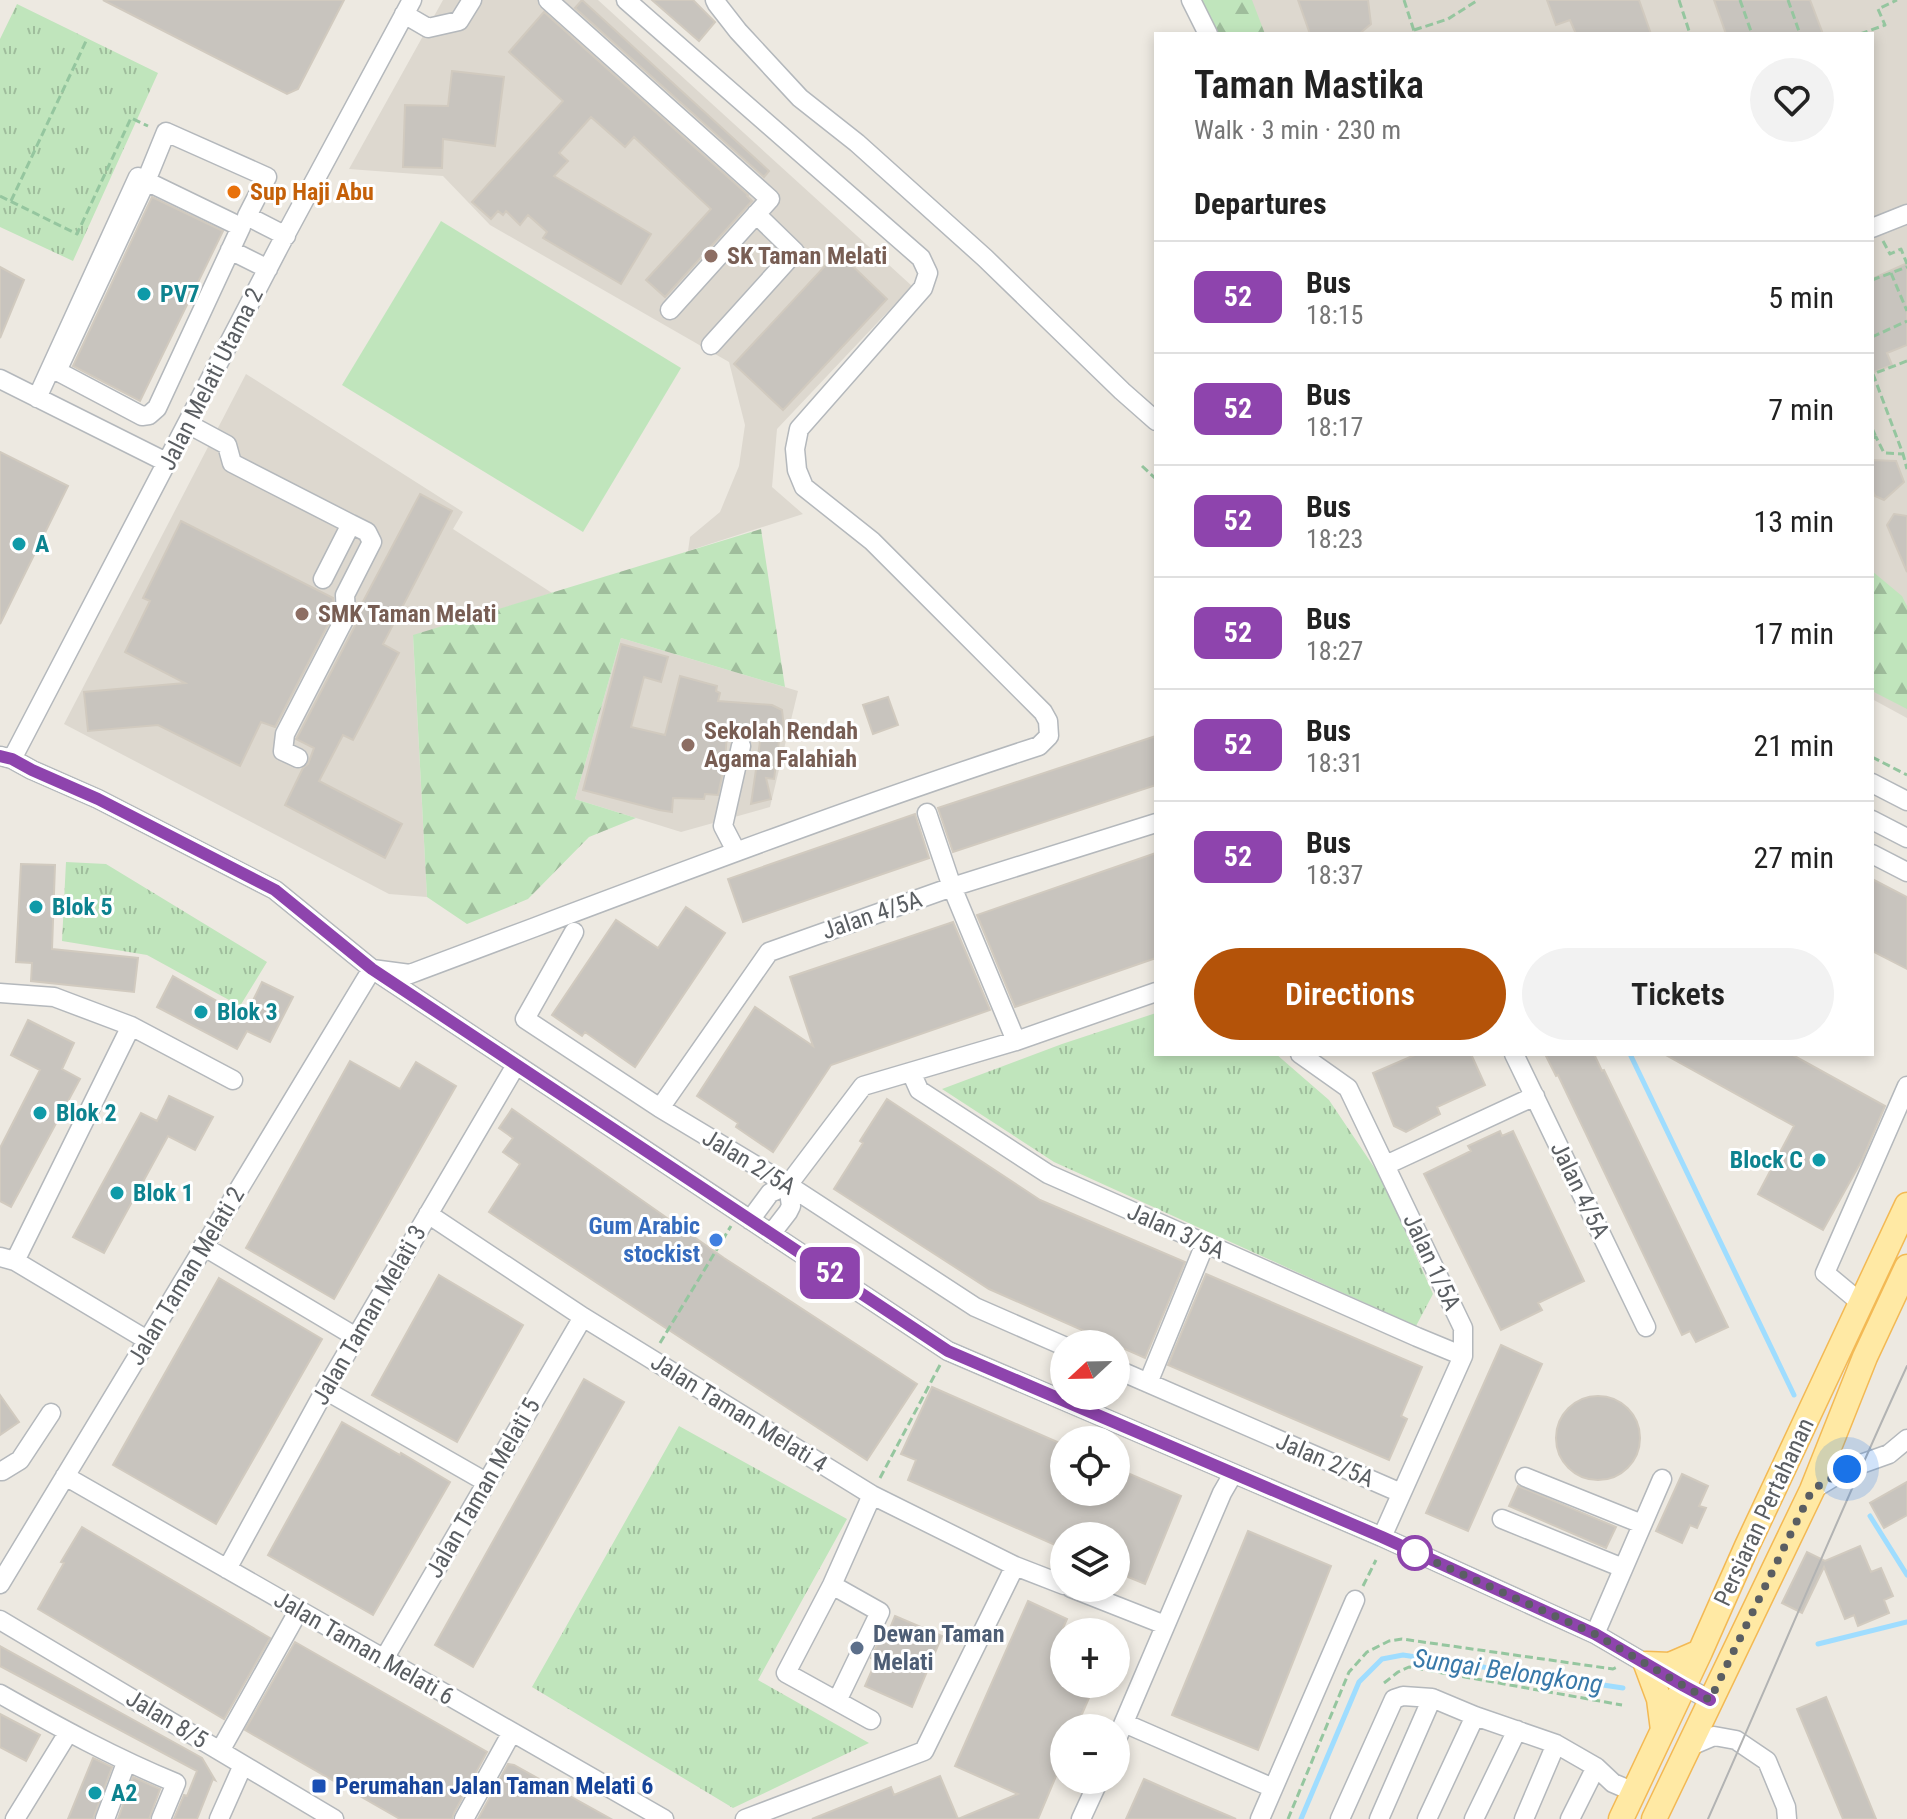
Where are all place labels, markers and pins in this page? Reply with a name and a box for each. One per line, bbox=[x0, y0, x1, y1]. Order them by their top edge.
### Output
place label: Sup Haji Abu bbox=[250, 178, 374, 206]
marker: Sup Haji Abu bbox=[225, 183, 243, 201]
place label: SK Taman Melati bbox=[727, 242, 887, 270]
marker: SK Taman Melati bbox=[702, 247, 720, 265]
place label: PV7 bbox=[160, 280, 200, 308]
marker: PV7 bbox=[135, 285, 153, 303]
place label: A bbox=[35, 530, 50, 558]
marker: A bbox=[10, 535, 28, 553]
place label: SMK Taman Melati bbox=[318, 600, 497, 628]
marker: SMK Taman Melati bbox=[293, 605, 311, 623]
place label: Sekolah Rendah Agama Falahiah bbox=[704, 717, 858, 773]
marker: Sekolah Rendah Agama Falahiah bbox=[679, 736, 697, 754]
place label: Blok 5 bbox=[52, 893, 113, 921]
marker: Blok 5 bbox=[27, 898, 45, 916]
place label: Blok 3 bbox=[217, 998, 278, 1026]
marker: Blok 3 bbox=[192, 1003, 210, 1021]
place label: Blok 2 bbox=[56, 1099, 117, 1127]
marker: Blok 2 bbox=[31, 1104, 49, 1122]
place label: Block C bbox=[1730, 1146, 1803, 1174]
marker: Block C bbox=[1810, 1151, 1828, 1169]
place label: Blok 1 bbox=[133, 1179, 194, 1207]
marker: Blok 1 bbox=[108, 1184, 126, 1202]
place label: Gum Arabic stockist bbox=[589, 1212, 700, 1268]
marker: Gum Arabic stockist bbox=[707, 1231, 725, 1249]
unlabelled marker bbox=[1398, 1536, 1432, 1570]
place label: Dewan Taman Melati bbox=[873, 1620, 1005, 1676]
marker: Dewan Taman Melati bbox=[848, 1639, 866, 1657]
place label: Perumahan Jalan Taman Melati 6 bbox=[335, 1772, 653, 1800]
marker: Perumahan Jalan Taman Melati 6 bbox=[310, 1777, 328, 1795]
place label: A2 bbox=[111, 1779, 137, 1807]
marker: A2 bbox=[86, 1784, 104, 1802]

